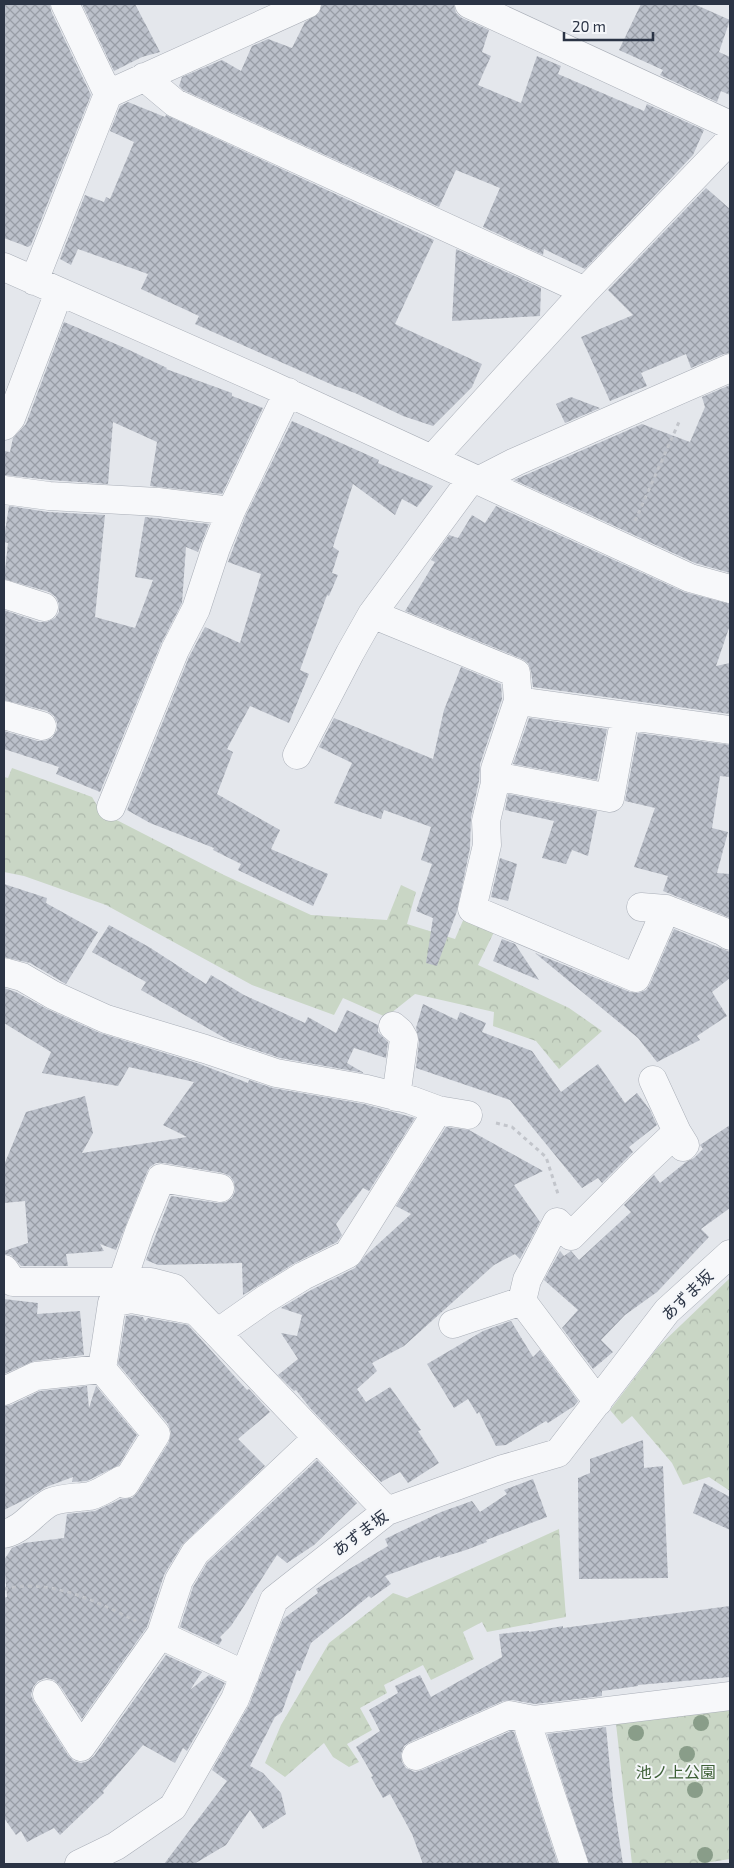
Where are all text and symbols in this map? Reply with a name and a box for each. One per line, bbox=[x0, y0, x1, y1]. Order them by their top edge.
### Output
scale bar bbox=[564, 10, 653, 42]
text: 20 m bbox=[572, 17, 606, 35]
street label: あずま坂 bbox=[657, 1266, 716, 1324]
street label: あずま坂 bbox=[328, 1506, 391, 1559]
park label: 池ノ上公園 bbox=[636, 1762, 716, 1781]

